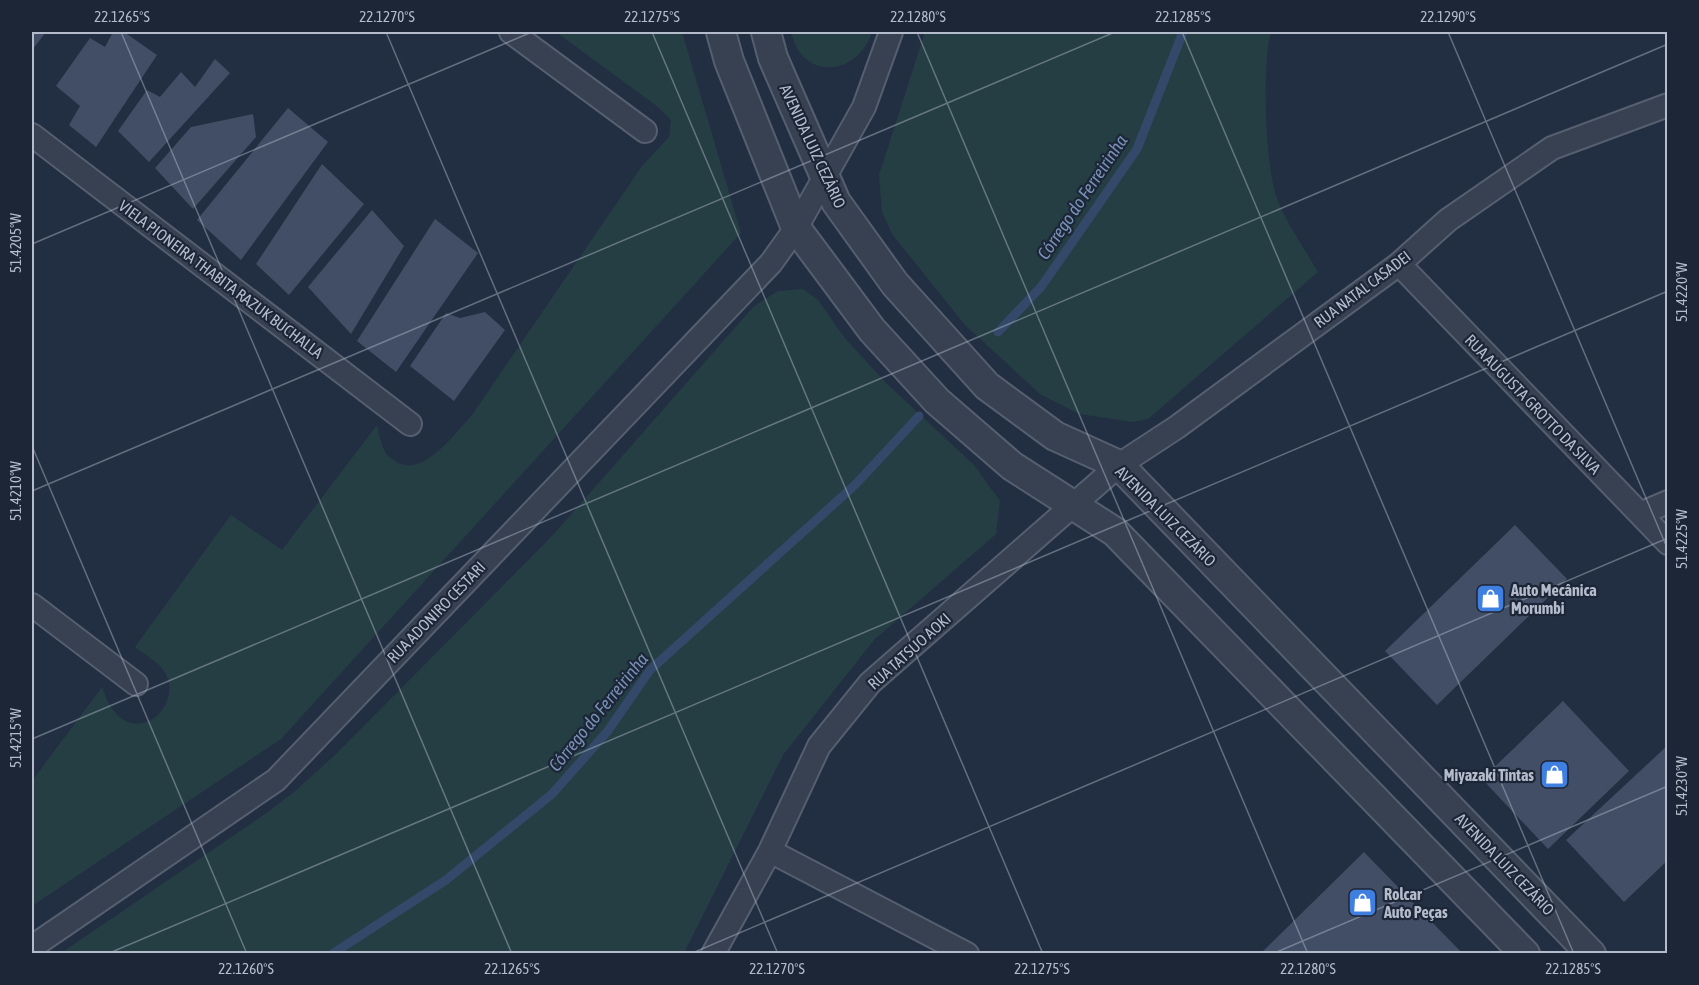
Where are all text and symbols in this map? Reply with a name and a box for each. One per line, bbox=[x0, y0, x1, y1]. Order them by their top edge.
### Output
text: 22.1265°S bbox=[94, 8, 150, 25]
text: 22.1270°S bbox=[359, 8, 415, 25]
text: 22.1275°S bbox=[624, 8, 680, 25]
text: 22.1280°S bbox=[890, 8, 946, 25]
text: 22.1285°S bbox=[1155, 8, 1211, 25]
text: 22.1290°S bbox=[1420, 8, 1476, 25]
street label: AVENIDA LUIZ CEZÁRIO bbox=[776, 81, 850, 211]
water label: Córrego do Ferreirinha bbox=[1033, 130, 1132, 263]
street label: VIELA PIONEIRA THABITA RAZUK BUCHALLA bbox=[115, 196, 327, 362]
text: 51.4205°W bbox=[7, 213, 24, 273]
street label: RUA NATAL CASADEI bbox=[1310, 247, 1414, 331]
text: 51.4220°W bbox=[1673, 262, 1690, 322]
street label: RUA AUGUSTA GROTTO DA SILVA bbox=[1462, 331, 1604, 478]
text: 51.4210°W bbox=[7, 461, 24, 521]
street label: AVENIDA LUIZ CEZÁRIO bbox=[1112, 462, 1220, 570]
text: 51.4225°W bbox=[1673, 509, 1690, 569]
street label: RUA ADONIRO CESTARI bbox=[383, 558, 489, 666]
place label: Auto Mecânica Morumbi bbox=[1510, 581, 1597, 617]
shop icon: Auto Mecânica Morumbi bbox=[1474, 583, 1506, 615]
street label: RUA TATSUO AOKI bbox=[864, 609, 954, 693]
water label: Córrego do Ferreirinha bbox=[544, 648, 652, 775]
text: 51.4215°W bbox=[7, 708, 24, 768]
text: 51.4230°W bbox=[1673, 756, 1690, 816]
shop icon: Miyazaki Tintas bbox=[1539, 759, 1571, 791]
place label: Miyazaki Tintas bbox=[1444, 766, 1534, 784]
street label: AVENIDA LUIZ CEZÁRIO bbox=[1452, 809, 1558, 919]
place label: Rolcar Auto Peças bbox=[1383, 885, 1448, 921]
shop icon: Rolcar Auto Peças bbox=[1347, 887, 1379, 919]
text: 22.1260°S bbox=[218, 960, 274, 977]
text: 22.1265°S bbox=[484, 960, 540, 977]
text: 22.1270°S bbox=[749, 960, 805, 977]
text: 22.1275°S bbox=[1014, 960, 1070, 977]
text: 22.1280°S bbox=[1280, 960, 1336, 977]
text: 22.1285°S bbox=[1545, 960, 1601, 977]

